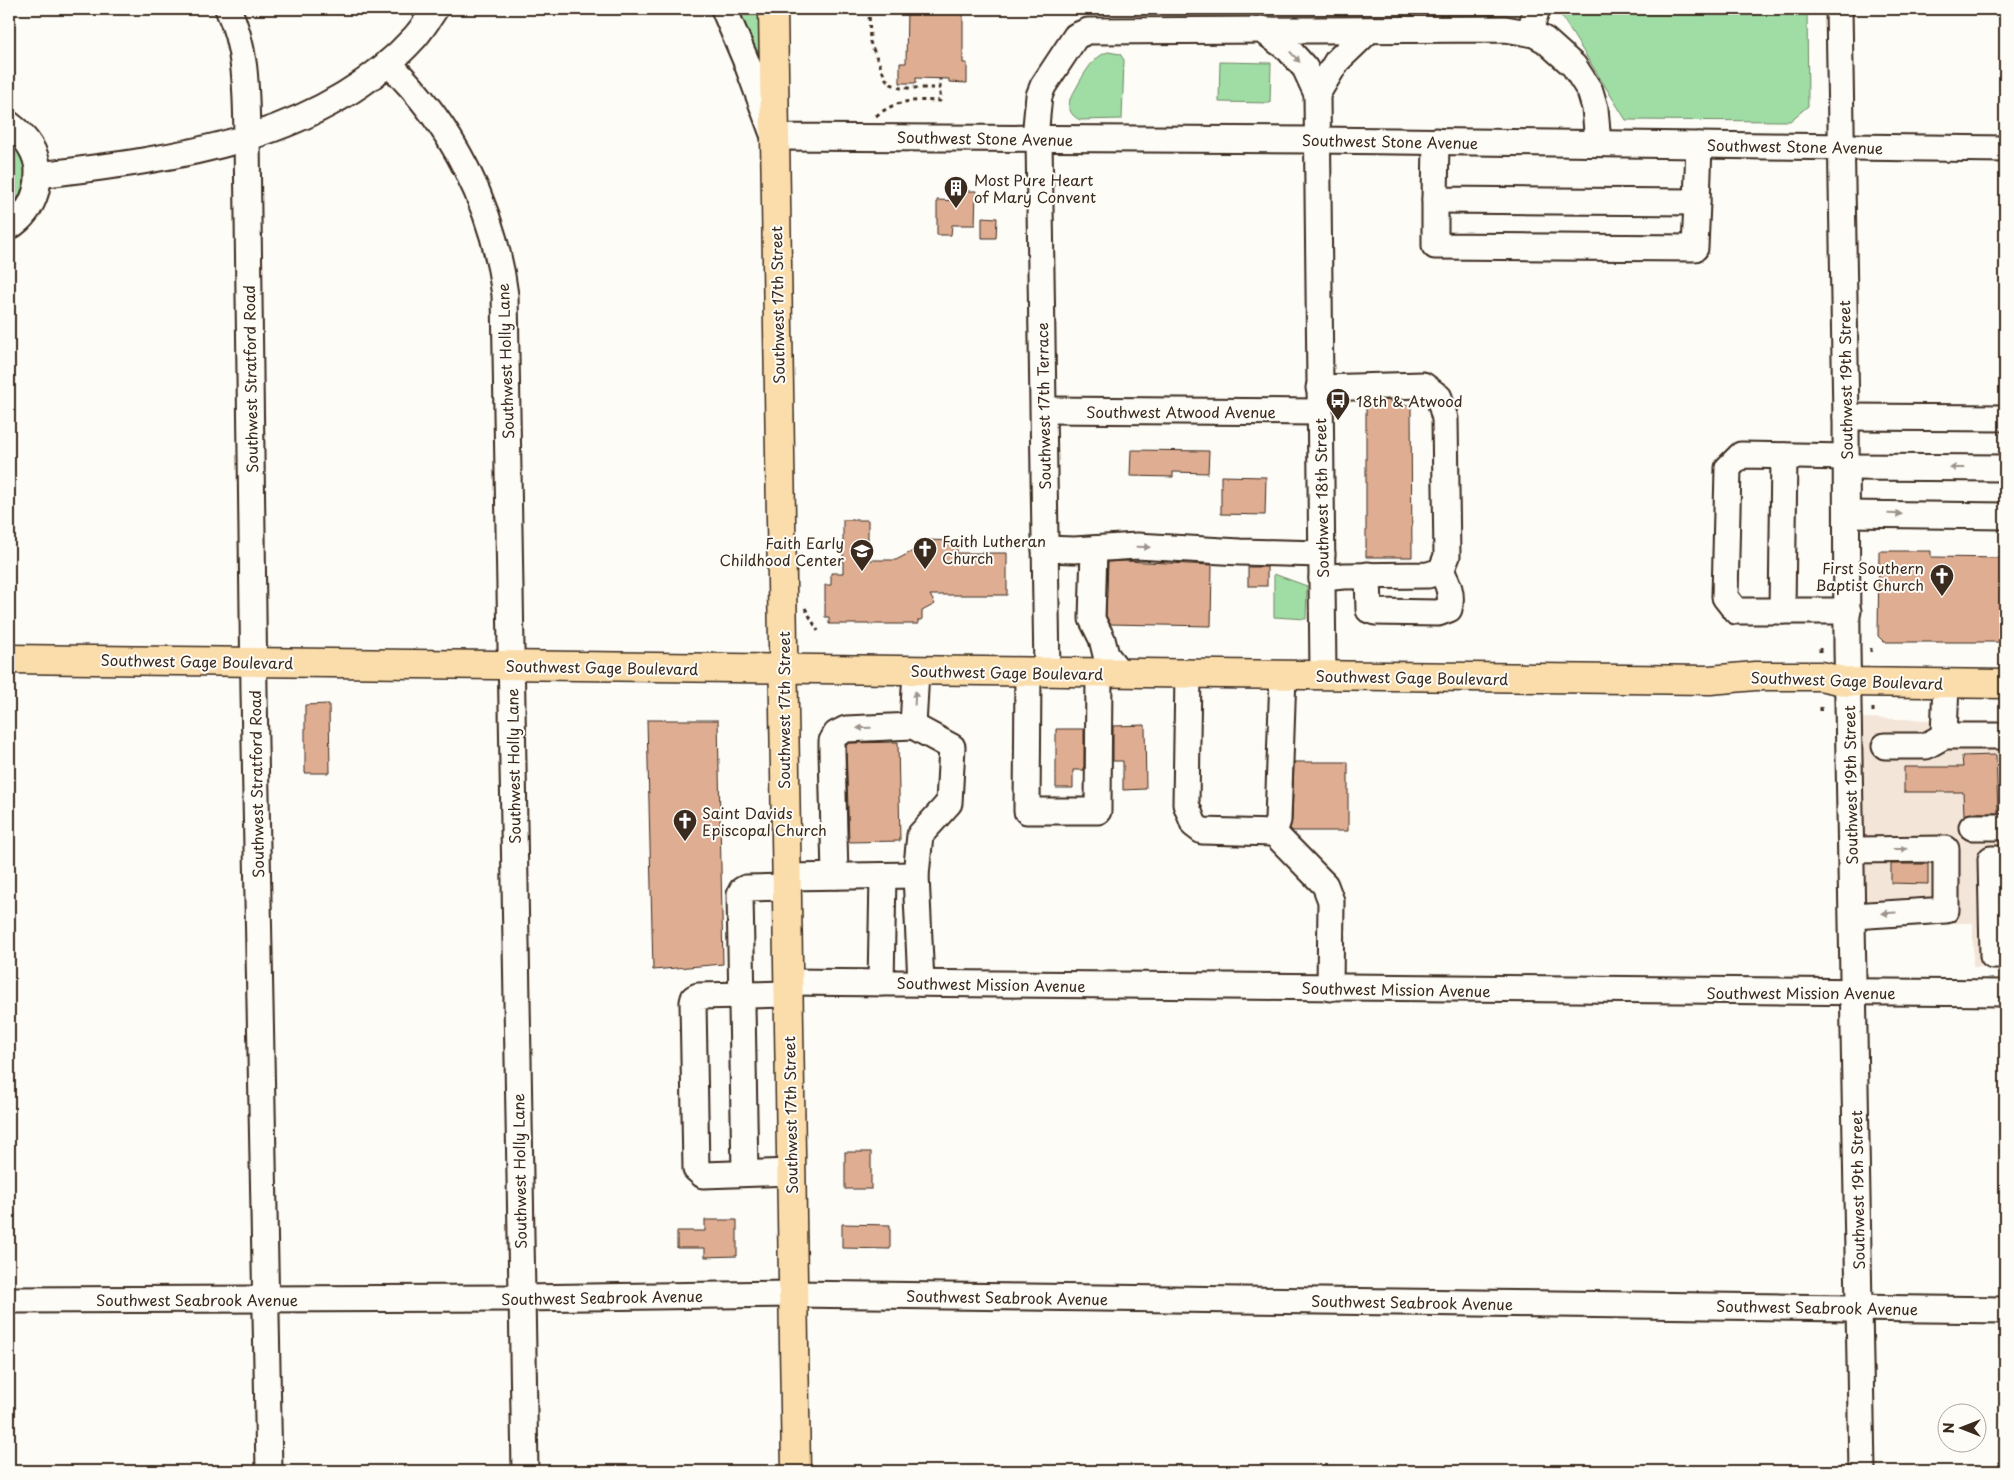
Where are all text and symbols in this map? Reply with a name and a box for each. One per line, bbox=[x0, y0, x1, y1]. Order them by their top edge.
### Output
one-way arrow bbox=[1289, 50, 1301, 62]
street label: Southwest Stone Avenue bbox=[897, 125, 1073, 151]
street label: Southwest Stone Avenue bbox=[1302, 128, 1478, 154]
street label: Southwest Stone Avenue bbox=[1707, 133, 1883, 159]
place label: Most Pure Heart of Mary Convent bbox=[974, 168, 1096, 208]
building icon: Most Pure Heart of Mary Convent bbox=[943, 175, 969, 209]
street label: Southwest 17th Street bbox=[764, 226, 790, 384]
street label: Southwest Holly Lane bbox=[491, 283, 519, 439]
street label: Southwest Stratford Road bbox=[237, 285, 263, 473]
street label: Southwest 19th Street bbox=[1832, 300, 1858, 460]
street label: Southwest 17th Terrace bbox=[1030, 322, 1056, 490]
bus stop icon: 18th & Atwood bbox=[1325, 387, 1351, 421]
place label: 18th & Atwood bbox=[1356, 389, 1463, 412]
street label: Southwest Atwood Avenue bbox=[1086, 400, 1276, 423]
street label: Southwest 18th Street bbox=[1308, 418, 1334, 578]
one-way arrow bbox=[1948, 463, 1964, 471]
one-way arrow bbox=[1888, 511, 1904, 519]
place label: Faith Lutheran Church bbox=[942, 529, 1046, 569]
place label: Faith Early Childhood Center bbox=[720, 531, 844, 571]
church icon: Faith Lutheran Church bbox=[912, 536, 938, 570]
school or university icon: Faith Early Childhood Center bbox=[849, 538, 875, 572]
one-way arrow bbox=[1135, 543, 1151, 551]
place label: First Southern Baptist Church bbox=[1815, 556, 1924, 596]
church icon: First Southern Baptist Church bbox=[1929, 563, 1955, 597]
street label: Southwest 17th Street bbox=[772, 631, 795, 789]
street label: Southwest Gage Boulevard bbox=[100, 648, 294, 674]
street label: Southwest Gage Boulevard bbox=[505, 654, 699, 680]
street label: Southwest Gage Boulevard bbox=[910, 659, 1104, 685]
street label: Southwest Gage Boulevard bbox=[1315, 664, 1509, 690]
street label: Southwest Gage Boulevard bbox=[1750, 665, 1944, 695]
street label: Southwest Holly Lane bbox=[500, 688, 526, 844]
street label: Southwest Stratford Road bbox=[243, 690, 269, 878]
one-way arrow bbox=[911, 690, 919, 706]
street label: Southwest 19th Street bbox=[1837, 705, 1863, 865]
one-way arrow bbox=[856, 724, 872, 732]
place label: Saint Davids Episcopal Church bbox=[702, 801, 827, 841]
church icon: Saint Davids Episcopal Church bbox=[672, 808, 698, 842]
one-way arrow bbox=[1893, 845, 1909, 853]
one-way arrow bbox=[1881, 910, 1897, 918]
street label: Southwest Mission Avenue bbox=[896, 971, 1086, 997]
street label: Southwest Mission Avenue bbox=[1301, 976, 1491, 1002]
street label: Southwest Mission Avenue bbox=[1707, 981, 1895, 1004]
street label: Southwest 17th Street bbox=[777, 1036, 803, 1194]
street label: Southwest Holly Lane bbox=[506, 1093, 532, 1249]
street label: Southwest 19th Street bbox=[1844, 1110, 1870, 1270]
street label: Southwest Seabrook Avenue bbox=[501, 1284, 703, 1310]
street label: Southwest Seabrook Avenue bbox=[906, 1284, 1108, 1310]
street label: Southwest Seabrook Avenue bbox=[96, 1288, 298, 1311]
street label: Southwest Seabrook Avenue bbox=[1311, 1289, 1513, 1315]
street label: Southwest Seabrook Avenue bbox=[1716, 1294, 1918, 1320]
north arrow bbox=[1936, 1402, 1986, 1452]
text: N bbox=[1938, 1422, 1959, 1434]

